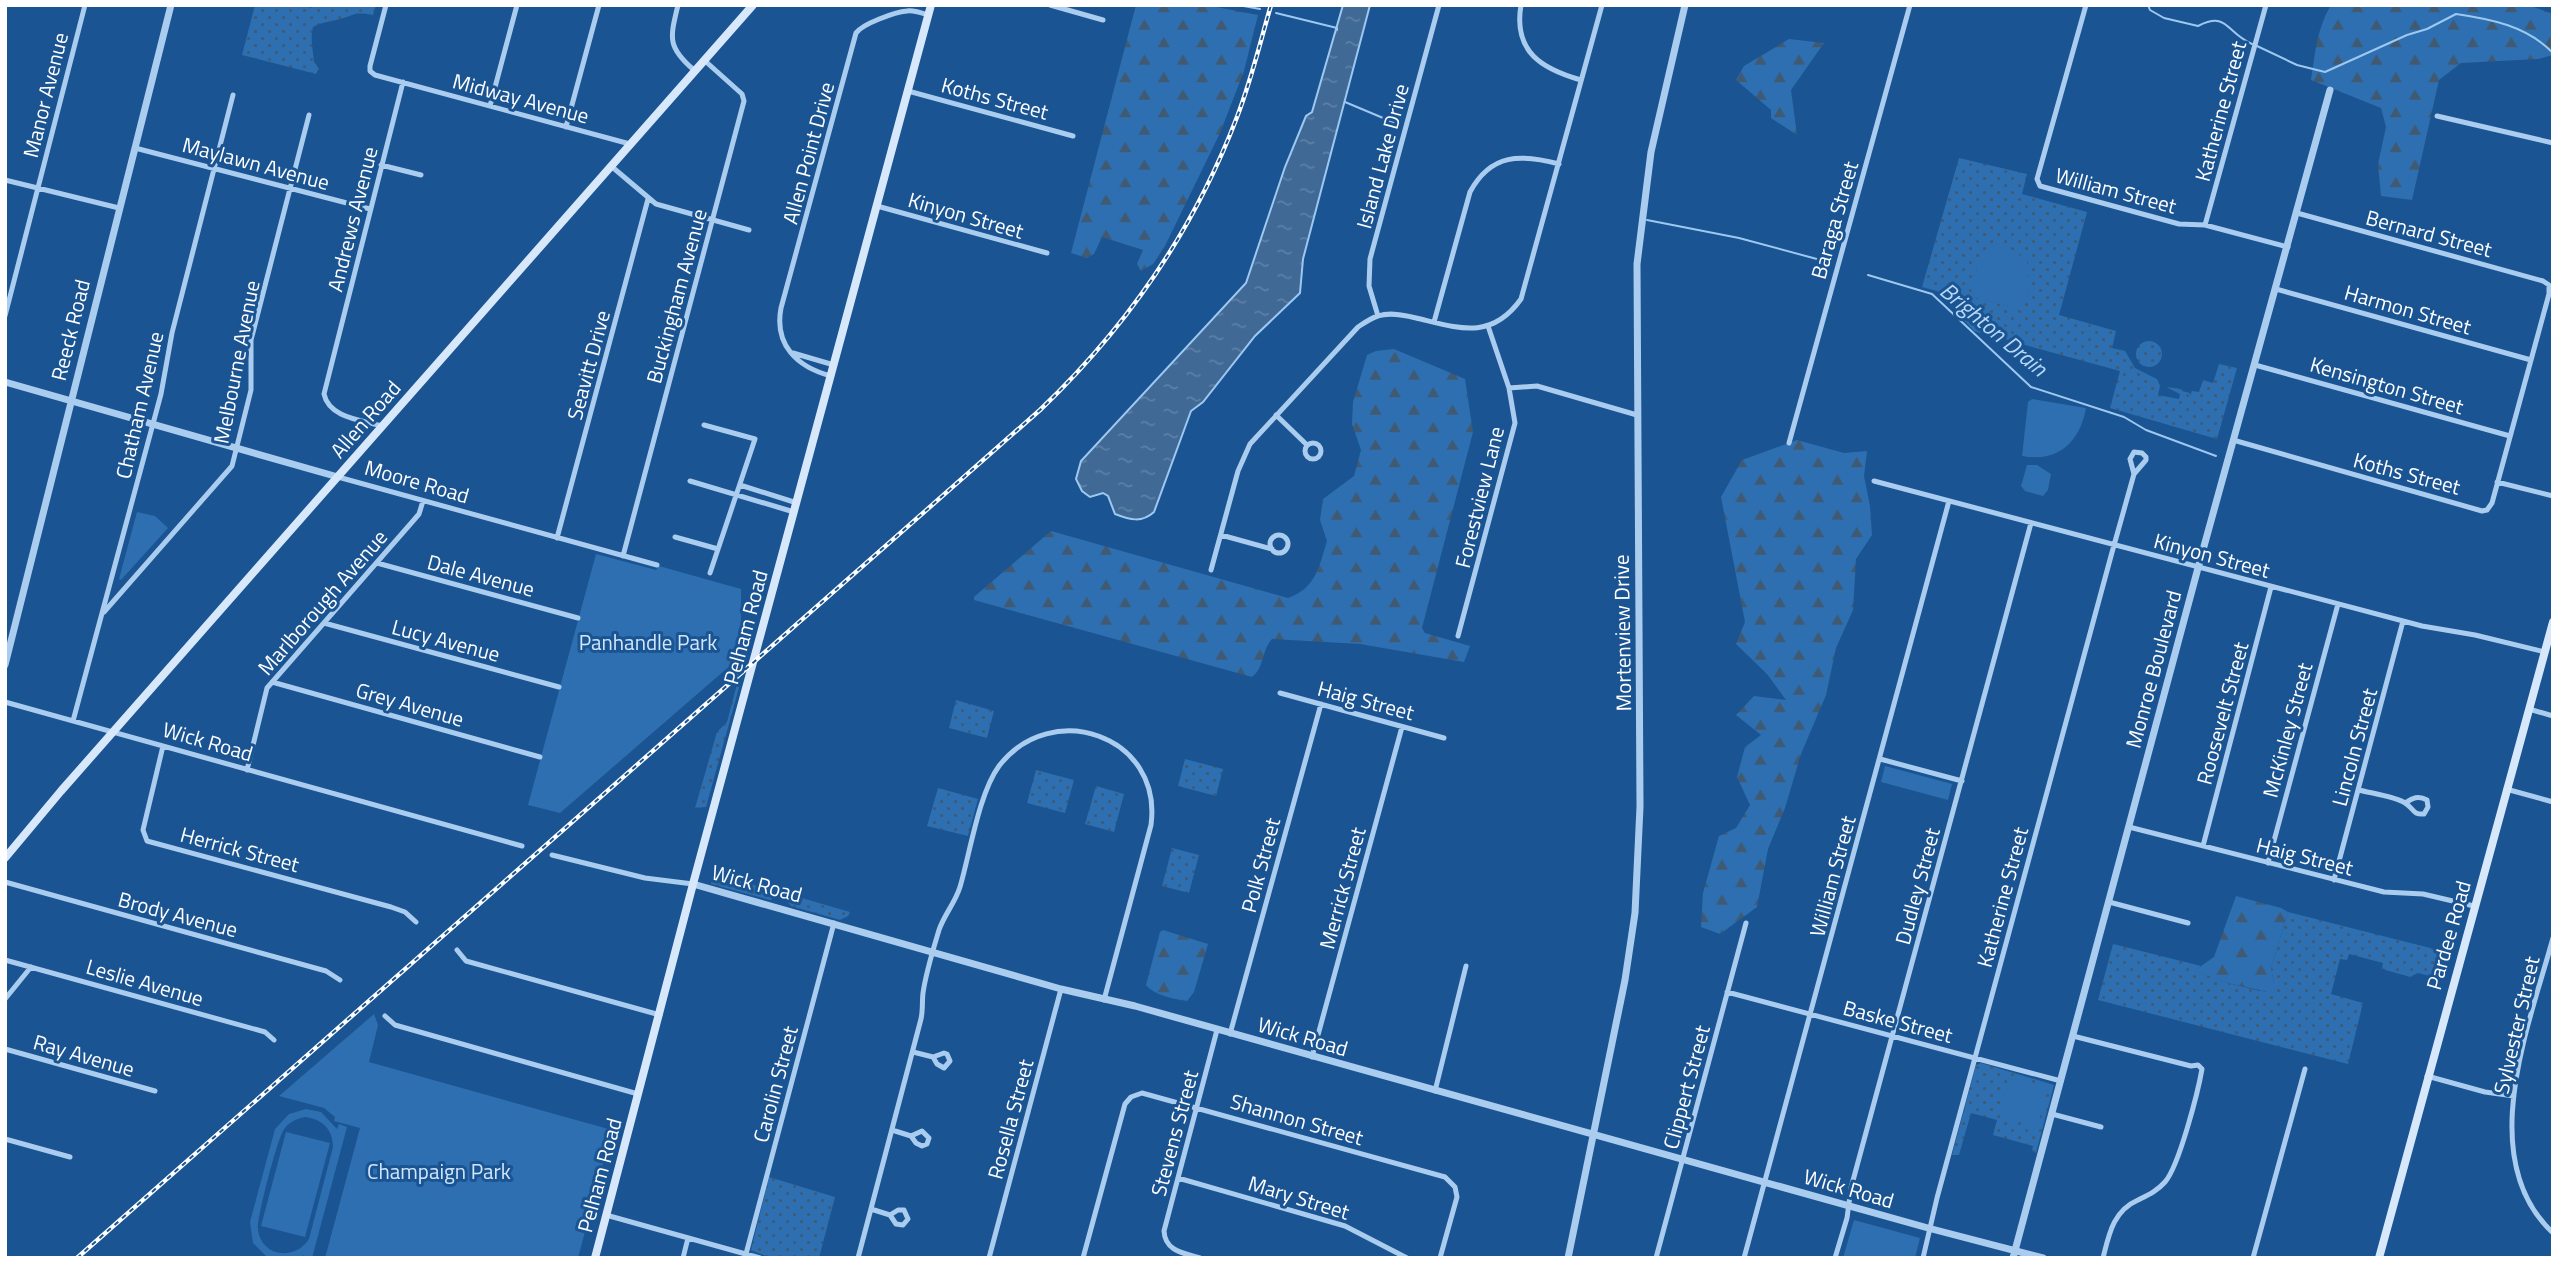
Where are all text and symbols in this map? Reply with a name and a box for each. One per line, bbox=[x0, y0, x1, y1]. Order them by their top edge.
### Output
street label: Manor Avenue bbox=[14, 29, 76, 161]
street label: Katherine Street bbox=[2186, 37, 2254, 185]
street label: Midway Avenue bbox=[449, 64, 593, 132]
street label: Koths Street bbox=[938, 68, 1053, 128]
street label: Allen Point Drive bbox=[774, 78, 842, 228]
street label: Island Lake Drive bbox=[1347, 80, 1417, 232]
street label: Maylawn Avenue bbox=[179, 128, 333, 198]
street label: Andrews Avenue bbox=[319, 143, 385, 295]
street label: Baraga Street bbox=[1802, 157, 1866, 283]
street label: William Street bbox=[2052, 158, 2181, 222]
street label: Kinyon Street bbox=[904, 183, 1028, 247]
street label: Bernard Street bbox=[2362, 201, 2496, 265]
street label: Buckingham Avenue bbox=[637, 205, 715, 387]
water label: Brighton Drain bbox=[1932, 273, 2056, 385]
street label: Reeck Road bbox=[42, 276, 98, 384]
street label: Harmon Street bbox=[2341, 276, 2476, 343]
street label: Melbourne Avenue bbox=[204, 278, 268, 446]
street label: Seavitt Drive bbox=[558, 307, 618, 423]
street label: Chatham Avenue bbox=[107, 328, 171, 482]
street label: Kensington Street bbox=[2306, 348, 2468, 422]
street label: Allen Road bbox=[322, 373, 408, 465]
street label: Forestview Lane bbox=[1446, 423, 1512, 571]
street label: Koths Street bbox=[2350, 443, 2465, 503]
street label: Moore Road bbox=[361, 451, 473, 511]
street label: Marlborough Avenue bbox=[250, 522, 394, 682]
street label: Kinyon Street bbox=[2150, 524, 2274, 586]
street label: Dale Avenue bbox=[424, 545, 538, 605]
street label: Mortenview Drive bbox=[1605, 554, 1639, 712]
street label: Pelham Road bbox=[714, 566, 776, 688]
street label: Monroe Boulevard bbox=[2117, 586, 2189, 752]
street label: Lucy Avenue bbox=[388, 610, 504, 670]
park label: Panhandle Park bbox=[579, 626, 717, 658]
street label: Roosevelt Street bbox=[2188, 637, 2257, 788]
street label: McKinley Street bbox=[2254, 658, 2321, 801]
street label: Haig Street bbox=[1314, 672, 1418, 728]
street label: Grey Avenue bbox=[352, 673, 468, 735]
street label: Lincoln Street bbox=[2323, 684, 2385, 810]
street label: Wick Road bbox=[159, 713, 257, 769]
street label: William Street bbox=[1800, 811, 1864, 940]
street label: Polk Street bbox=[1232, 813, 1288, 916]
street label: Herrick Street bbox=[177, 818, 304, 880]
street label: Merrick Street bbox=[1310, 823, 1374, 953]
street label: Dudley Street bbox=[1886, 823, 1948, 948]
street label: Katherine Street bbox=[1968, 823, 2036, 971]
street label: Haig Street bbox=[2253, 829, 2357, 884]
street label: Wick Road bbox=[708, 856, 806, 910]
street label: Pardee Road bbox=[2417, 877, 2479, 993]
street label: Brody Avenue bbox=[115, 883, 241, 945]
street label: Leslie Avenue bbox=[83, 950, 207, 1014]
street label: Sylvester Street bbox=[2485, 952, 2548, 1097]
street label: Baske Street bbox=[1840, 991, 1957, 1051]
street label: Wick Road bbox=[1254, 1008, 1352, 1064]
street label: Clippert Street bbox=[1654, 1021, 1718, 1152]
street label: Carolin Street bbox=[744, 1022, 806, 1146]
street label: Ray Avenue bbox=[30, 1025, 138, 1085]
street label: Rosella Street bbox=[979, 1055, 1042, 1183]
street label: Stevens Street bbox=[1142, 1066, 1206, 1200]
street label: Shannon Street bbox=[1227, 1085, 1368, 1153]
street label: Pelham Road bbox=[568, 1114, 630, 1236]
park label: Champaign Park bbox=[367, 1155, 511, 1187]
street label: Wick Road bbox=[1800, 1160, 1898, 1216]
street label: Mary Street bbox=[1244, 1166, 1354, 1228]

